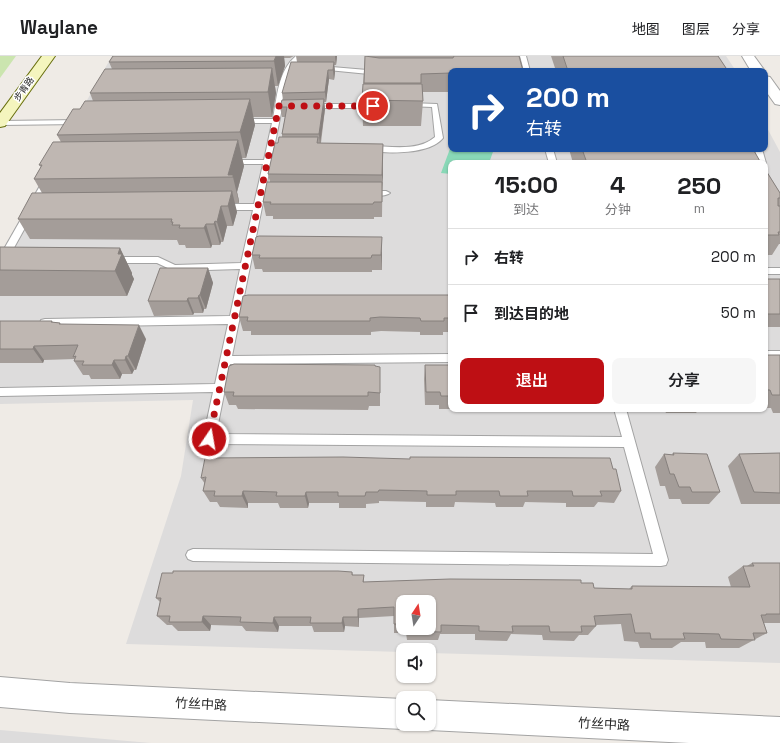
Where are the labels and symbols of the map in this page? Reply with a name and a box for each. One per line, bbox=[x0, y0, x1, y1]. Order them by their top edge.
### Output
street label: 步青路 bbox=[11, 75, 37, 103]
pin bbox=[356, 89, 390, 123]
position arrow bbox=[188, 418, 230, 460]
north arrow bbox=[396, 595, 436, 635]
street label: 竹丝中路 bbox=[175, 694, 227, 714]
street label: 竹丝中路 bbox=[578, 714, 630, 734]

